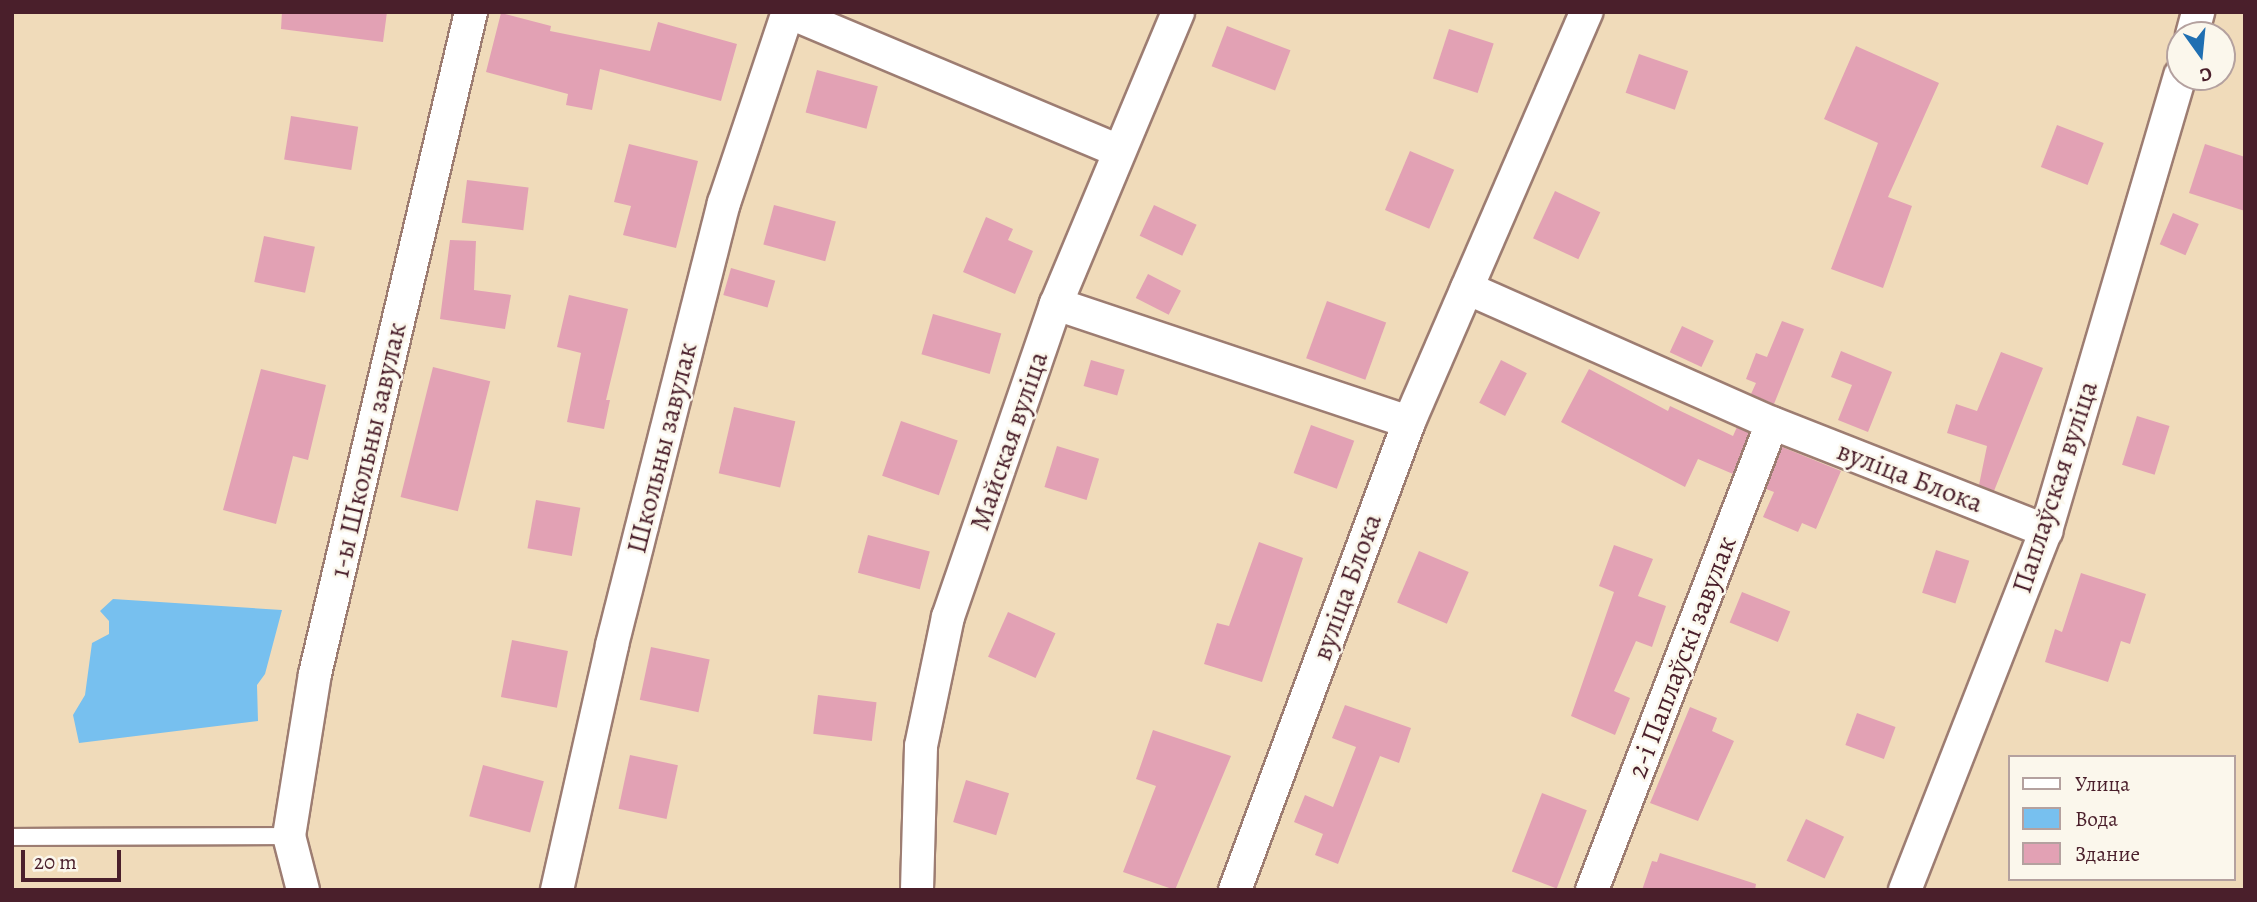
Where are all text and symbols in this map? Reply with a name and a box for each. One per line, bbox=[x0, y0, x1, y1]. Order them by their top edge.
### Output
north arrow bbox=[2166, 21, 2236, 91]
text: С bbox=[2197, 60, 2215, 88]
street label: 1-ы Школьны завулак bbox=[322, 319, 414, 581]
street label: Школьны завулак bbox=[619, 339, 705, 557]
street label: Майская вуліца bbox=[963, 347, 1055, 535]
street label: Паплаўская вуліца bbox=[2005, 377, 2105, 597]
street label: вуліца Блока bbox=[1832, 434, 1988, 520]
street label: вуліца Блока bbox=[1305, 509, 1389, 665]
street label: 2-і Паплаўскі завулак bbox=[1620, 531, 1744, 783]
legend bbox=[2008, 755, 2236, 881]
text: Улица bbox=[2075, 770, 2130, 798]
text: Вода bbox=[2075, 805, 2118, 833]
scale bar bbox=[24, 836, 124, 880]
text: Здание bbox=[2075, 840, 2140, 868]
text: 20 m bbox=[34, 848, 77, 876]

